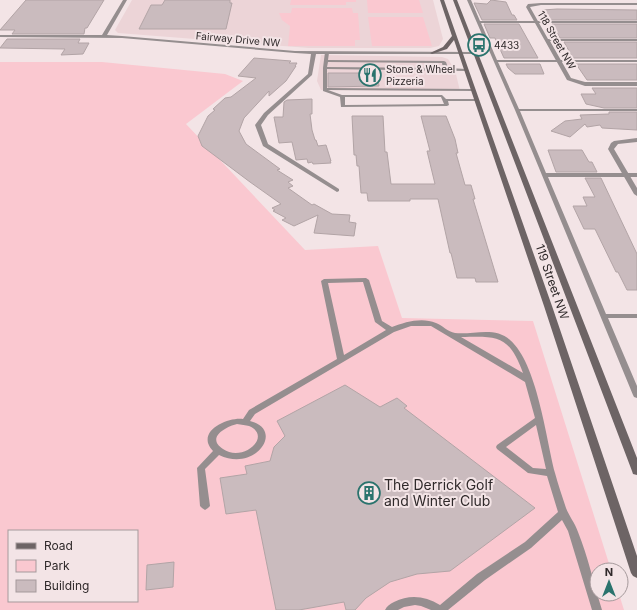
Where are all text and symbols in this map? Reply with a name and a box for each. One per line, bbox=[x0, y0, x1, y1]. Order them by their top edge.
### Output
street label: 118 Street NW bbox=[535, 9, 579, 72]
street label: Fairway Drive NW bbox=[195, 29, 281, 49]
bus stop icon: 4433 bbox=[466, 32, 492, 58]
place label: 4433 bbox=[494, 39, 519, 51]
restaurant icon: Stone & Wheel Pizzeria bbox=[357, 62, 383, 88]
place label: Stone & Wheel Pizzeria bbox=[386, 63, 455, 87]
street label: 119 Street NW bbox=[533, 242, 572, 322]
place label: The Derrick Golf and Winter Club bbox=[384, 476, 493, 509]
building icon: The Derrick Golf and Winter Club bbox=[356, 480, 382, 506]
legend bbox=[8, 530, 138, 602]
text: Road bbox=[44, 538, 73, 553]
text: Park bbox=[44, 558, 70, 573]
north arrow bbox=[589, 562, 629, 602]
text: N bbox=[605, 565, 613, 579]
text: Building bbox=[44, 578, 89, 593]

